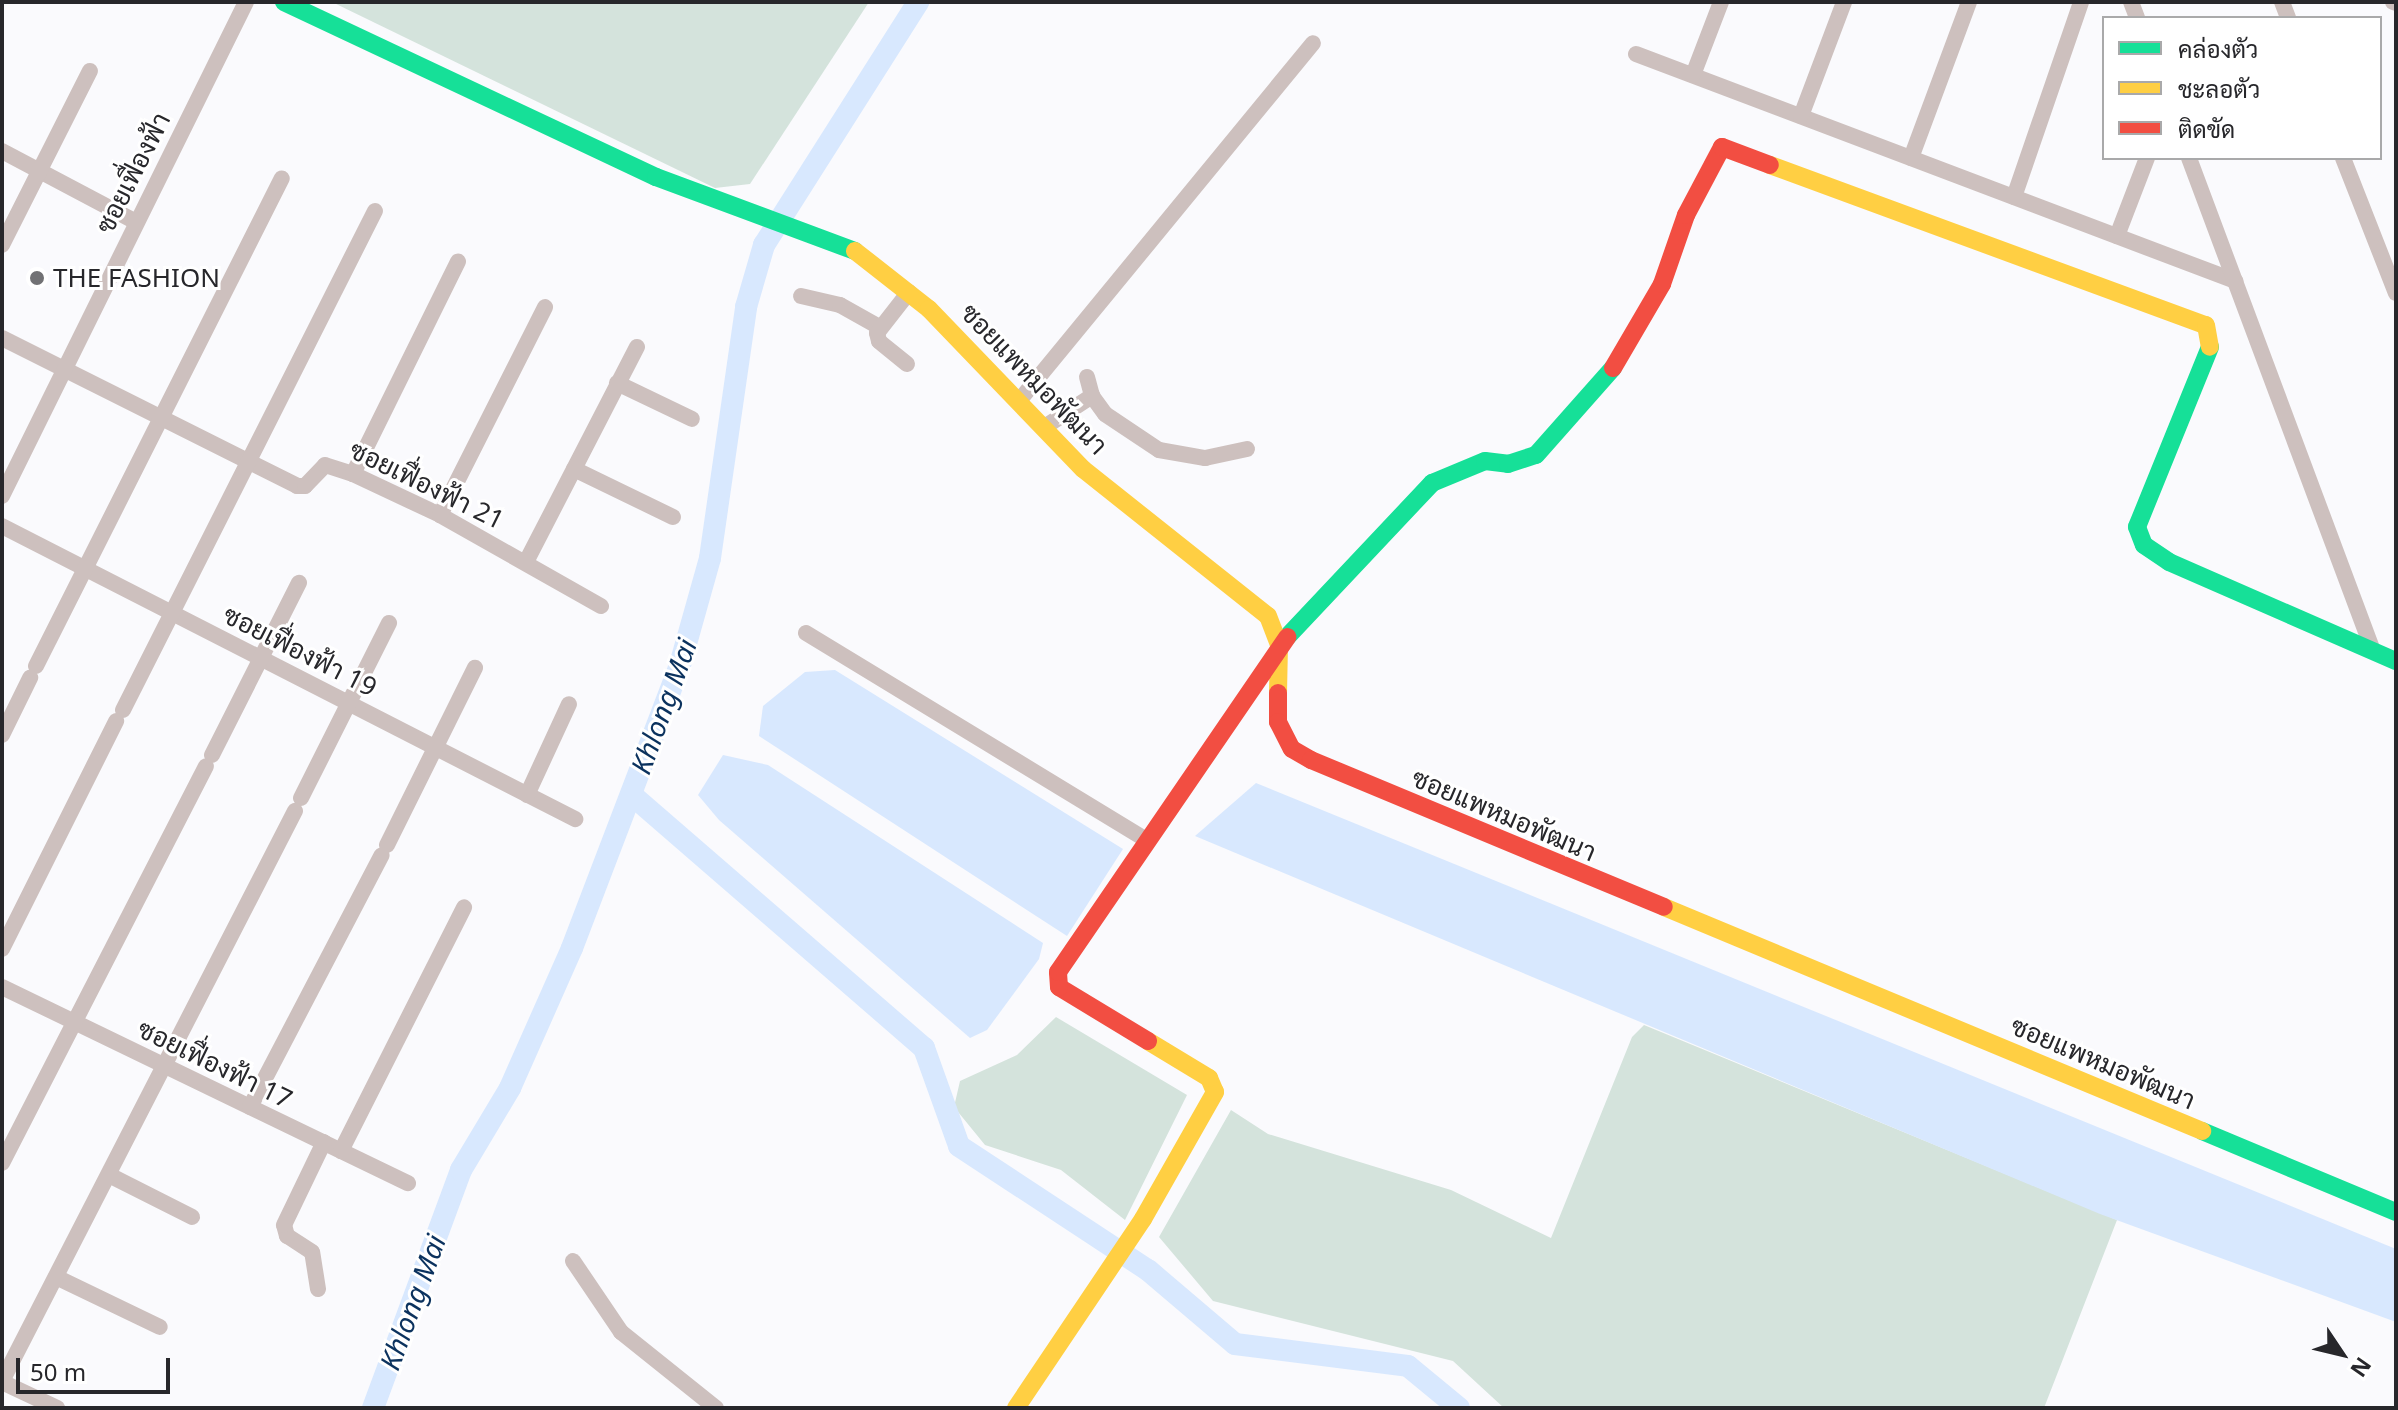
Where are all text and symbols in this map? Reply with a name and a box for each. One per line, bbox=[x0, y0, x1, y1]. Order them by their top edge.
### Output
legend bbox=[2102, 16, 2382, 160]
text: คล่องตัว bbox=[2178, 32, 2258, 65]
text: ชะลอตัว bbox=[2178, 72, 2260, 105]
street label: ซอยเฟื่องฟ้า bbox=[89, 107, 177, 239]
text: ติดขัด bbox=[2178, 112, 2235, 145]
place label: THE FASHION bbox=[53, 262, 220, 294]
marker: THE FASHION bbox=[28, 269, 46, 287]
street label: ซอยแพหมอพัฒนา bbox=[954, 297, 1114, 461]
street label: ซอยเฟื่องฟ้า 21 bbox=[345, 434, 509, 536]
street label: ซอยเฟื่องฟ้า 19 bbox=[218, 599, 382, 703]
water label: Khlong Mai bbox=[623, 634, 703, 778]
street label: ซอยแพหมอพัฒนา bbox=[1407, 762, 1601, 868]
street label: ซอยแพหมอพัฒนา bbox=[2006, 1010, 2200, 1116]
street label: ซอยเฟื่องฟ้า 17 bbox=[133, 1013, 297, 1115]
water label: Khlong Mai bbox=[372, 1230, 452, 1374]
north arrow bbox=[2302, 1314, 2382, 1394]
scale bar bbox=[20, 1342, 174, 1392]
text: N bbox=[2344, 1352, 2379, 1384]
text: 50 m bbox=[30, 1355, 86, 1388]

